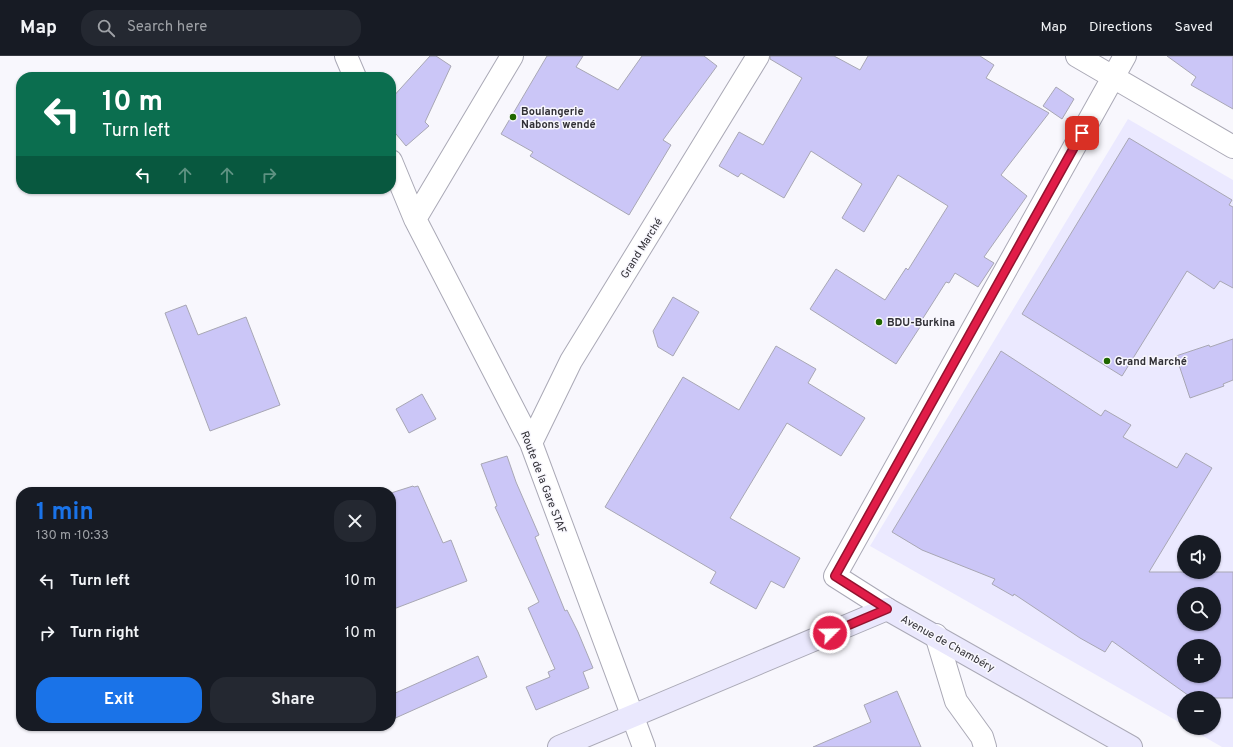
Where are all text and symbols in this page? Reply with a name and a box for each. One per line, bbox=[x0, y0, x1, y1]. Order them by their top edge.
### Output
search box bbox=[81, 10, 361, 46]
text: Map bbox=[20, 16, 57, 40]
icon: search bbox=[95, 17, 117, 39]
text: Search here bbox=[127, 18, 207, 37]
text: Map bbox=[1041, 19, 1067, 36]
text: Directions bbox=[1089, 19, 1153, 36]
text: Saved bbox=[1175, 19, 1213, 36]
text: 10 m bbox=[102, 85, 163, 121]
icon: left bbox=[36, 88, 88, 140]
place label: Boulangerie Nabons wendé bbox=[521, 105, 596, 132]
marker: Boulangerie Nabons wendé bbox=[508, 112, 518, 122]
pin bbox=[1065, 116, 1099, 150]
text: Turn left bbox=[102, 120, 170, 143]
icon: arrive bbox=[1071, 122, 1093, 144]
icon: left bbox=[132, 164, 154, 186]
icon: ahead bbox=[174, 164, 196, 186]
icon: ahead bbox=[216, 164, 238, 186]
icon: right bbox=[258, 164, 280, 186]
street label: Grand Marché bbox=[618, 216, 666, 281]
place label: BDU-Burkina bbox=[887, 316, 955, 330]
marker: BDU-Burkina bbox=[874, 317, 884, 327]
place label: Grand Marché bbox=[1115, 355, 1187, 369]
marker: Grand Marché bbox=[1102, 356, 1112, 366]
street label: Route de la Gare STAF bbox=[517, 429, 569, 536]
text: 1 min bbox=[36, 498, 94, 528]
button: close bbox=[334, 500, 376, 542]
text: 130 m · 10:33 bbox=[36, 528, 109, 544]
map controls bbox=[1177, 535, 1221, 735]
button: sound bbox=[1177, 535, 1221, 579]
icon: left bbox=[36, 570, 58, 592]
text: Turn left bbox=[70, 572, 130, 591]
text: 10 m bbox=[345, 572, 376, 591]
button: search bbox=[1177, 587, 1221, 631]
position arrow bbox=[809, 612, 851, 654]
street label: Avenue de Chambéry bbox=[898, 612, 997, 676]
icon: right bbox=[36, 622, 58, 644]
text: Turn right bbox=[70, 624, 139, 643]
text: 10 m bbox=[345, 624, 376, 643]
button: + bbox=[1177, 639, 1221, 683]
button: Exit bbox=[36, 677, 202, 723]
button: Share bbox=[210, 677, 376, 723]
button: − bbox=[1177, 691, 1221, 735]

